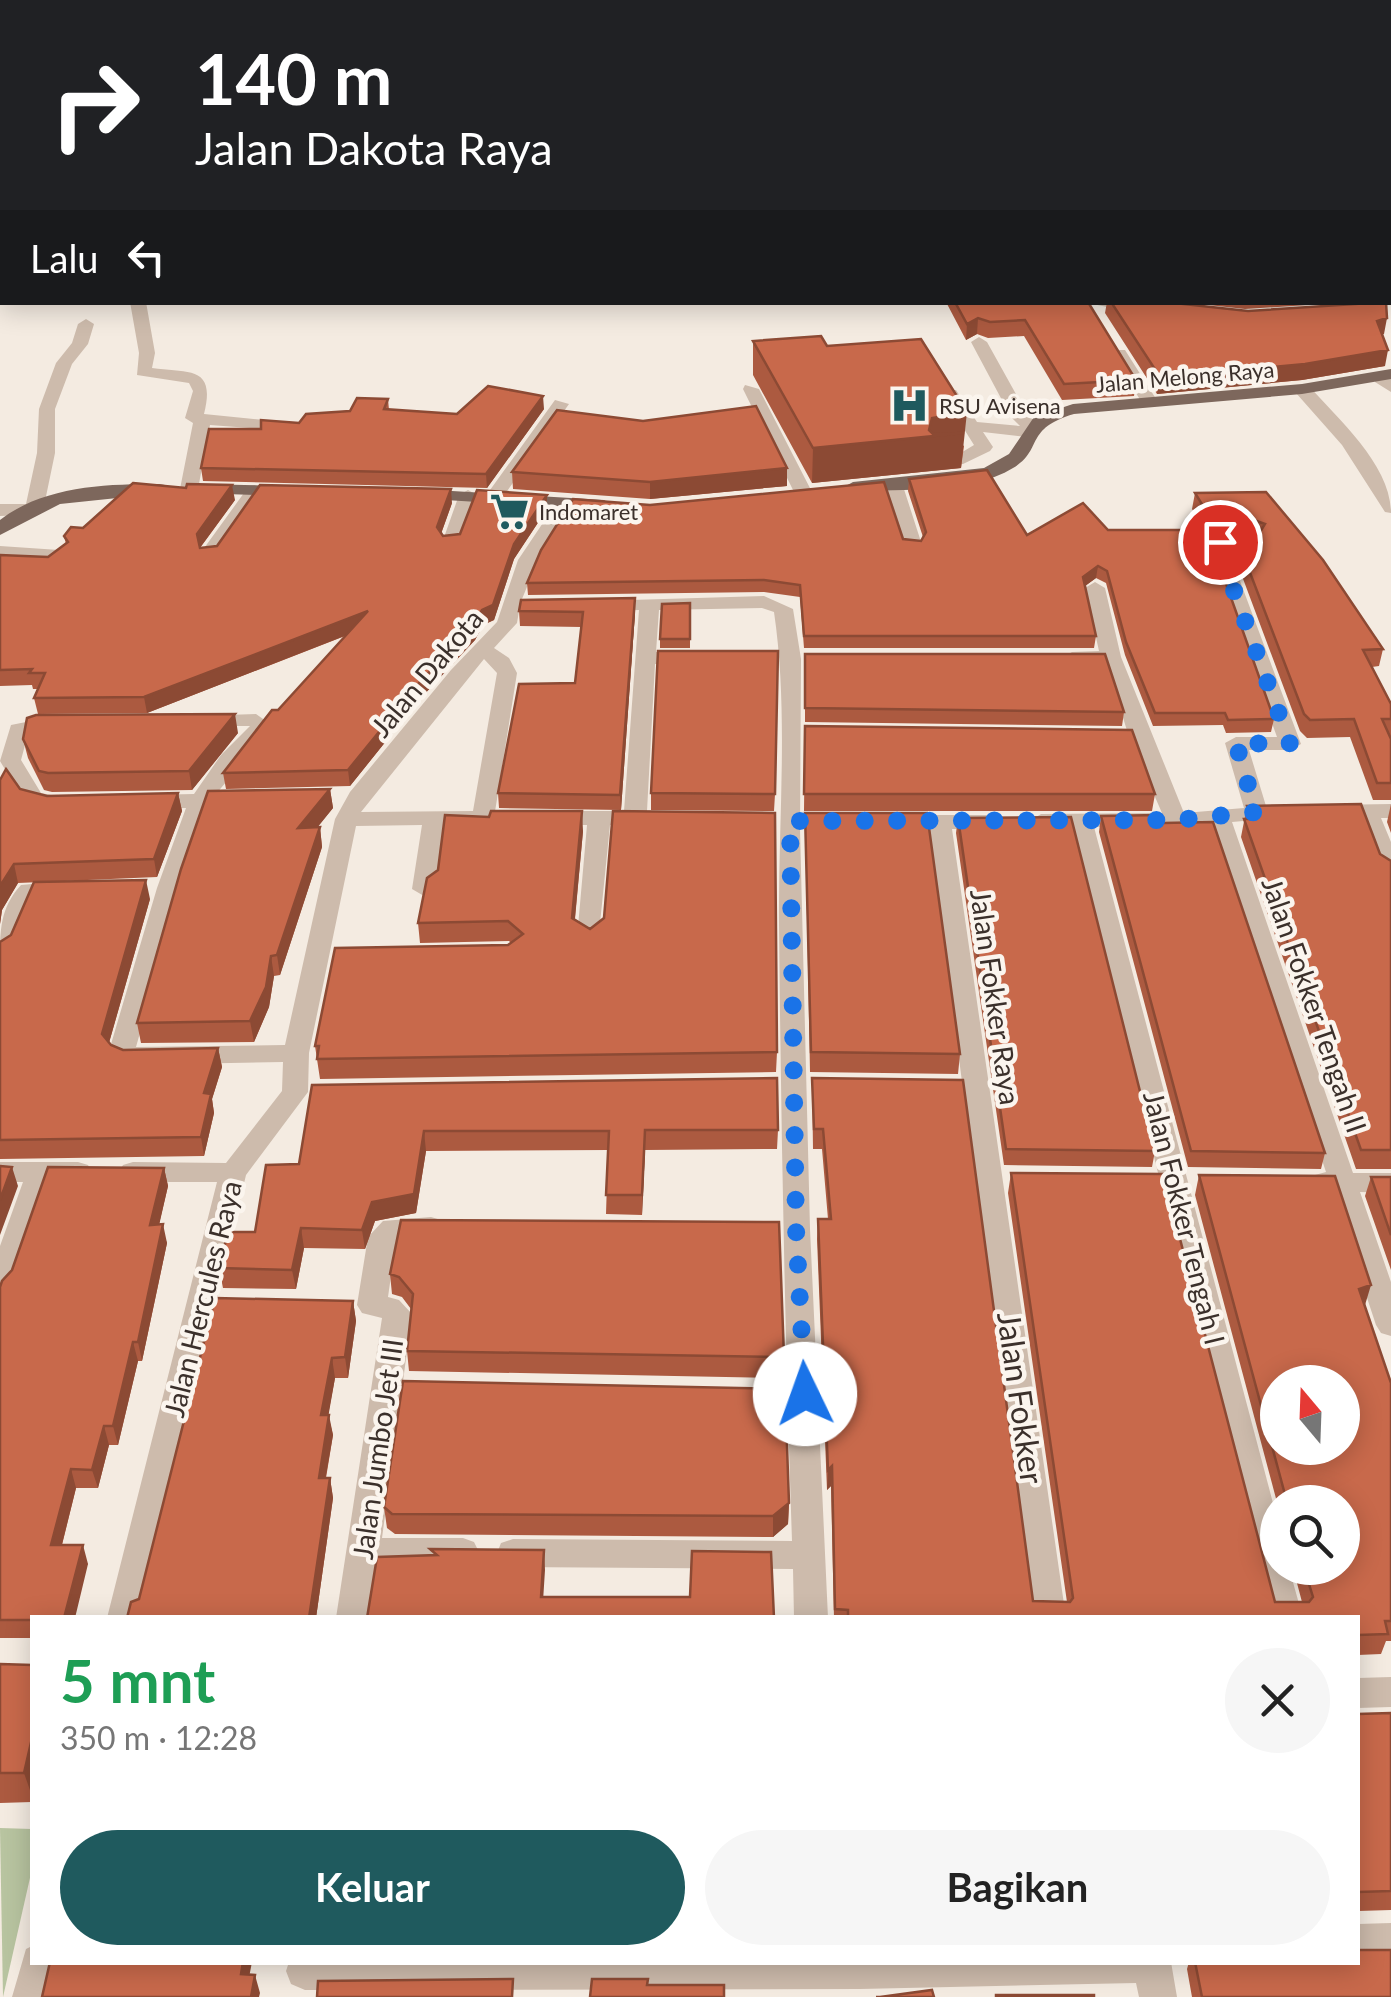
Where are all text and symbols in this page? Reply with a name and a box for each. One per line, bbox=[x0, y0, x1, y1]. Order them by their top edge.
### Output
text: 140 m bbox=[195, 36, 392, 120]
icon: right bbox=[30, 40, 160, 170]
text: Jalan Dakota Raya bbox=[195, 121, 553, 175]
icon: left bbox=[119, 230, 174, 285]
text: Lalu bbox=[30, 235, 99, 281]
street label: Jalan Melong Raya bbox=[1095, 355, 1275, 398]
hospital icon: RSU Avisena bbox=[888, 385, 930, 427]
place label: RSU Avisena bbox=[939, 392, 1061, 419]
supermarket icon: Indomaret bbox=[488, 491, 530, 533]
place label: Indomaret bbox=[539, 498, 638, 525]
pin bbox=[1178, 500, 1263, 585]
icon: arrive bbox=[1193, 515, 1248, 570]
street label: Jalan Dakota bbox=[363, 602, 490, 743]
street label: Jalan Fokker Tengah II bbox=[1255, 873, 1375, 1137]
street label: Jalan Fokker Raya bbox=[964, 887, 1028, 1107]
street label: Jalan Fokker Tengah I bbox=[1137, 1088, 1233, 1348]
street label: Jalan Hercules Raya bbox=[156, 1177, 248, 1421]
street label: Jalan Fokker bbox=[990, 1309, 1053, 1487]
street label: Jalan Jumbo Jet III bbox=[345, 1336, 409, 1561]
position arrow bbox=[753, 1342, 857, 1446]
north arrow bbox=[1260, 1365, 1360, 1465]
map controls bbox=[1260, 1365, 1360, 1585]
button: search bbox=[1260, 1485, 1360, 1585]
text: 5 mnt bbox=[60, 1644, 215, 1716]
button: close bbox=[1225, 1648, 1330, 1753]
text: 350 m · 12:28 bbox=[60, 1718, 257, 1757]
button: Keluar bbox=[60, 1830, 685, 1945]
button: Bagikan bbox=[705, 1830, 1330, 1945]

